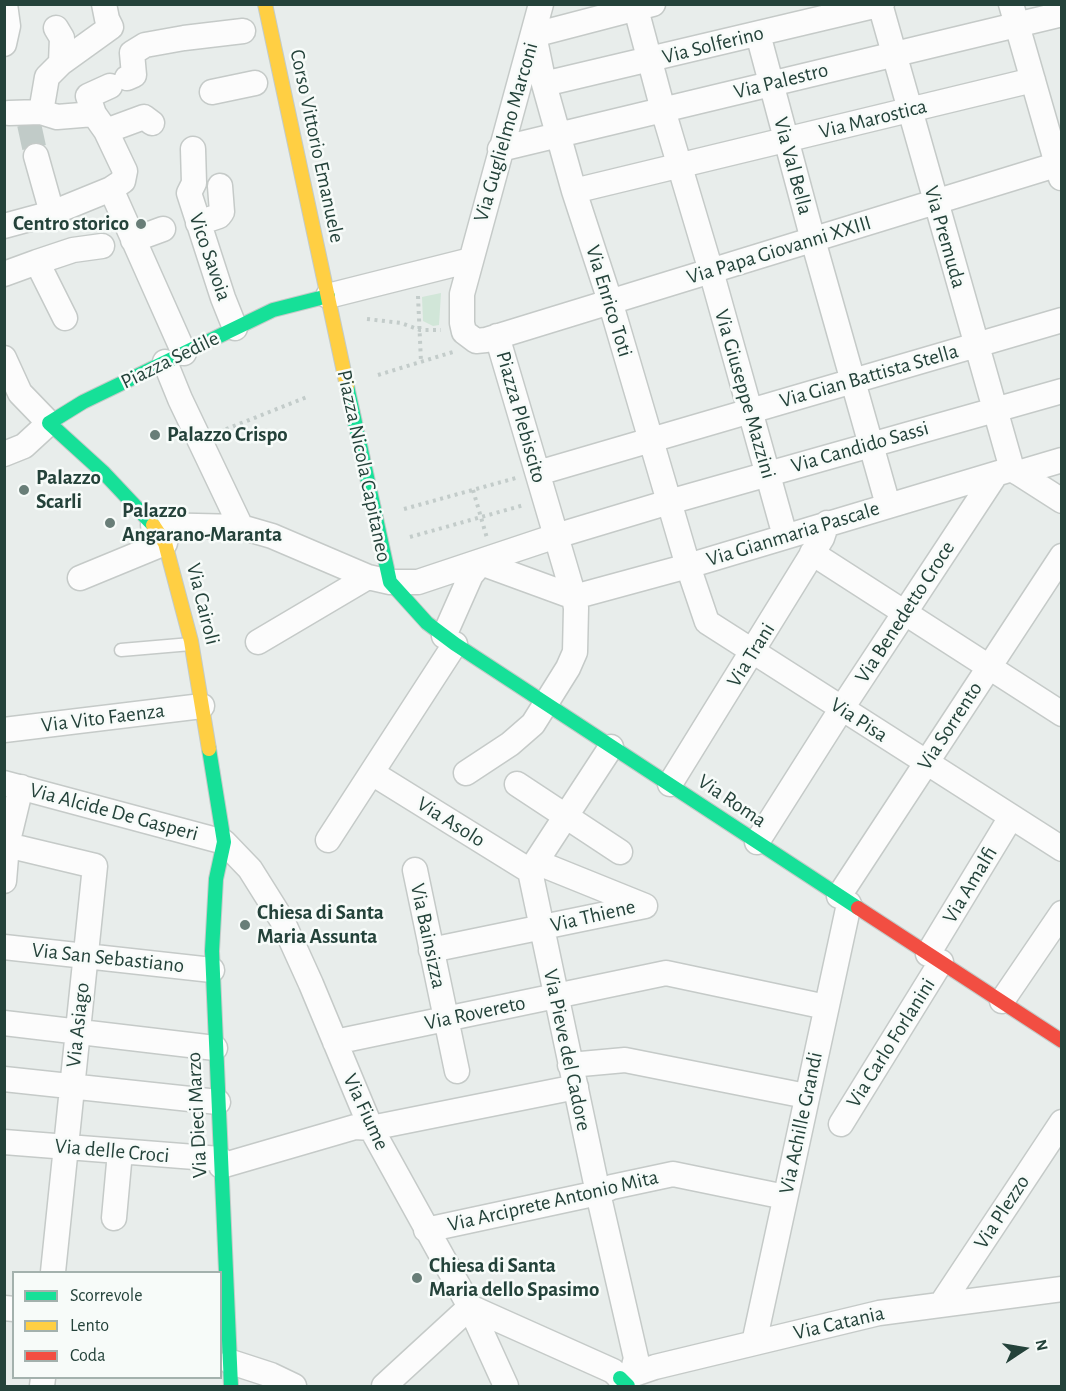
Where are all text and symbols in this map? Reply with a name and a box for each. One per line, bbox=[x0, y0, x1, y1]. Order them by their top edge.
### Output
street label: Via Solferino bbox=[660, 20, 766, 70]
street label: Via Guglielmo Marconi bbox=[468, 39, 544, 225]
street label: Corso Vittorio Emanuele bbox=[284, 47, 350, 245]
street label: Via Palestro bbox=[731, 57, 831, 105]
street label: Via Marostica bbox=[817, 93, 929, 145]
street label: Via Val Bella bbox=[768, 114, 818, 218]
street label: Via Premuda bbox=[918, 183, 972, 291]
street label: Vico Savoia bbox=[183, 210, 237, 304]
street label: Via Papa Giovanni XXIII bbox=[684, 210, 874, 290]
place label: Centro storico bbox=[13, 211, 129, 237]
marker: Centro storico bbox=[134, 217, 148, 231]
street label: Via Enrico Toti bbox=[580, 242, 638, 360]
street label: Via Giuseppe Mazzini bbox=[709, 307, 781, 481]
street label: Piazza Sedile bbox=[117, 325, 223, 395]
street label: Via Gian Battista Stella bbox=[777, 338, 961, 414]
street label: Piazza Plebiscito bbox=[490, 348, 552, 486]
street label: Piazza Nicola Capitaneo bbox=[331, 368, 397, 564]
street label: Via Candido Sassi bbox=[788, 415, 932, 479]
place label: Palazzo Crispo bbox=[167, 422, 288, 448]
marker: Palazzo Crispo bbox=[148, 428, 162, 442]
place label: Palazzo Scarli bbox=[36, 465, 101, 515]
marker: Palazzo Scarli bbox=[17, 483, 31, 497]
street label: Via Gianmaria Pascale bbox=[703, 496, 883, 572]
place label: Palazzo Angarano-Maranta bbox=[122, 498, 282, 548]
marker: Palazzo Angarano-Maranta bbox=[103, 516, 117, 530]
street label: Via Benedetto Croce bbox=[850, 536, 960, 688]
street label: Via Cairoli bbox=[181, 561, 225, 647]
street label: Via Trani bbox=[721, 618, 781, 692]
street label: Via Sorrento bbox=[912, 677, 988, 775]
street label: Via Pisa bbox=[825, 692, 893, 748]
street label: Via Vito Faenza bbox=[40, 698, 166, 738]
street label: Via Roma bbox=[693, 769, 771, 833]
street label: Via Alcide De Gasperi bbox=[27, 777, 201, 847]
street label: Via Asolo bbox=[412, 791, 490, 853]
street label: Via Amalfi bbox=[937, 842, 1003, 928]
street label: Via Bainsizza bbox=[405, 881, 451, 991]
street label: Via Thiene bbox=[548, 894, 638, 938]
place label: Chiesa di Santa Maria Assunta bbox=[257, 900, 384, 950]
marker: Chiesa di Santa Maria Assunta bbox=[238, 918, 252, 932]
street label: Via San Sebastiano bbox=[30, 937, 186, 979]
street label: Via Pieve del Cadore bbox=[538, 967, 596, 1133]
street label: Via Carlo Forlanini bbox=[841, 974, 941, 1112]
street label: Via Asiago bbox=[61, 981, 95, 1069]
street label: Via Rovereto bbox=[422, 990, 528, 1036]
street label: Via Achille Grandi bbox=[774, 1050, 828, 1196]
street label: Via Dieci Marzo bbox=[181, 1051, 213, 1179]
street label: Via Fiume bbox=[337, 1070, 395, 1154]
street label: Via delle Croci bbox=[54, 1133, 170, 1169]
street label: Via Arciprete Antonio Mita bbox=[445, 1164, 661, 1238]
street label: Via Plezzo bbox=[969, 1170, 1035, 1254]
place label: Chiesa di Santa Maria dello Spasimo bbox=[429, 1253, 599, 1303]
legend bbox=[12, 1271, 222, 1379]
marker: Chiesa di Santa Maria dello Spasimo bbox=[410, 1271, 424, 1285]
text: Scorrevole bbox=[70, 1287, 143, 1305]
street label: Via Catania bbox=[791, 1300, 887, 1346]
text: Lento bbox=[70, 1317, 109, 1335]
north arrow bbox=[994, 1319, 1054, 1379]
text: N bbox=[1033, 1338, 1051, 1352]
text: Coda bbox=[70, 1347, 105, 1365]

